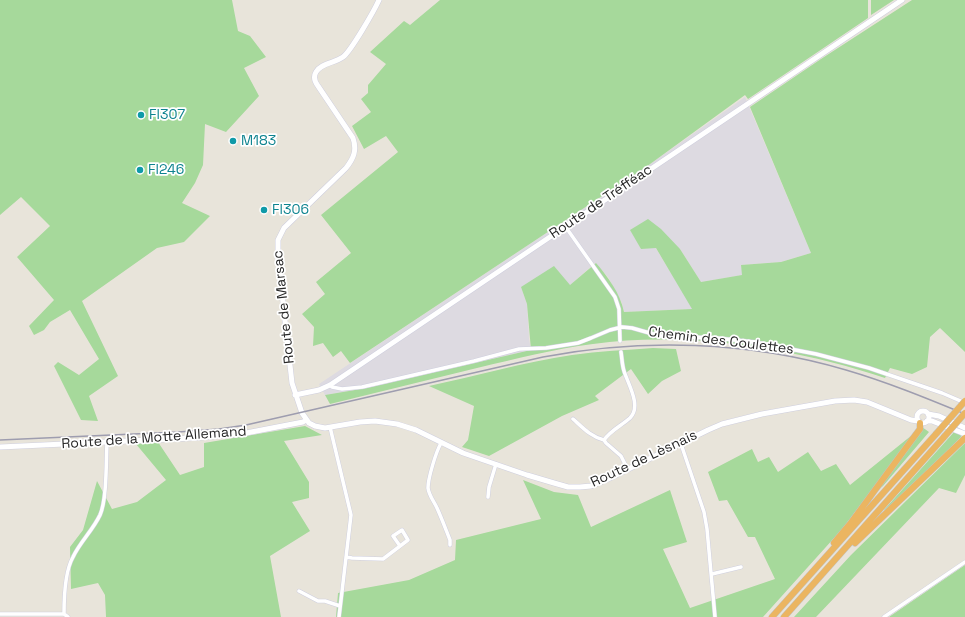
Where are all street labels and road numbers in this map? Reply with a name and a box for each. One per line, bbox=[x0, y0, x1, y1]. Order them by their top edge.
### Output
street label: Route de Tréfféac bbox=[547, 161, 655, 243]
street label: Route de Marsac bbox=[270, 249, 298, 365]
street label: Chemin des Coulettes bbox=[647, 324, 795, 358]
street label: Route de la Motte Allemand bbox=[61, 423, 247, 453]
street label: Route de Lèsnais bbox=[588, 427, 700, 491]

